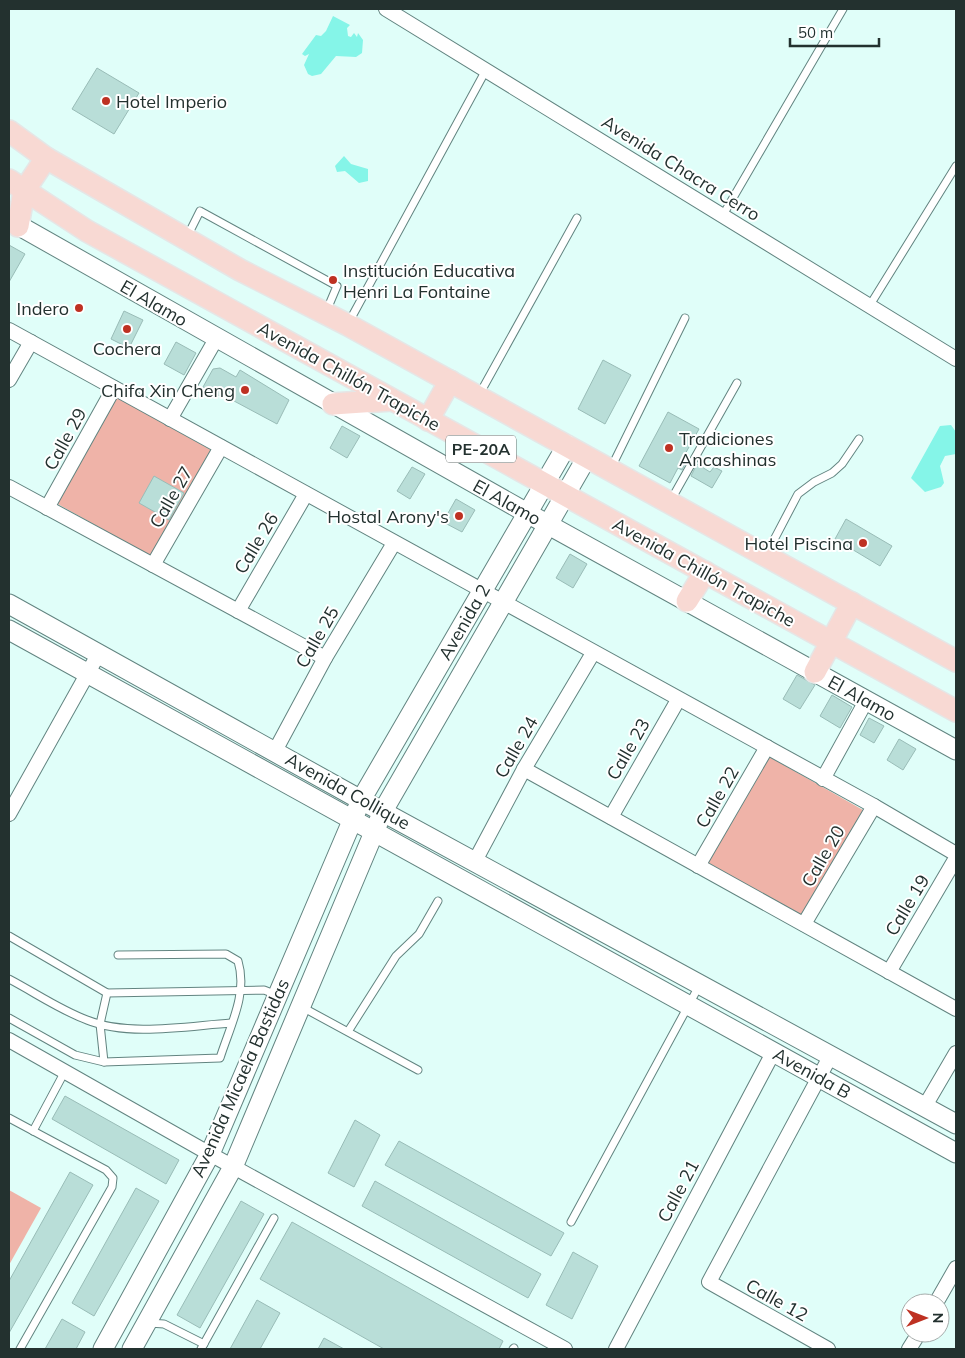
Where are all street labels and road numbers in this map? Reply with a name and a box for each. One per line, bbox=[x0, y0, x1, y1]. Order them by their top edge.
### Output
street label: Avenida Chacra Cerro bbox=[598, 110, 764, 226]
street label: El Alamo bbox=[116, 275, 192, 331]
street label: Avenida Chillón Trapiche bbox=[254, 316, 444, 436]
street label: Calle 29 bbox=[39, 404, 91, 474]
road number: PE-20A bbox=[446, 436, 516, 462]
street label: Calle 27 bbox=[144, 462, 198, 532]
street label: El Alamo bbox=[469, 474, 545, 530]
street label: Calle 26 bbox=[229, 508, 283, 578]
street label: Avenida Chillón Trapiche bbox=[609, 512, 799, 632]
street label: Avenida 2 bbox=[433, 580, 495, 664]
street label: Calle 25 bbox=[290, 602, 344, 672]
street label: El Alamo bbox=[824, 670, 900, 726]
street label: Calle 24 bbox=[489, 712, 543, 782]
street label: Calle 23 bbox=[601, 714, 655, 784]
street label: Avenida Collique bbox=[282, 747, 414, 835]
street label: Calle 22 bbox=[690, 762, 744, 832]
street label: Calle 20 bbox=[796, 821, 850, 891]
street label: Calle 19 bbox=[880, 870, 934, 940]
street label: Avenida Micaela Bastidas bbox=[186, 975, 294, 1181]
street label: Avenida B bbox=[769, 1042, 855, 1104]
street label: Calle 21 bbox=[652, 1156, 704, 1226]
street label: Calle 12 bbox=[742, 1274, 812, 1326]

